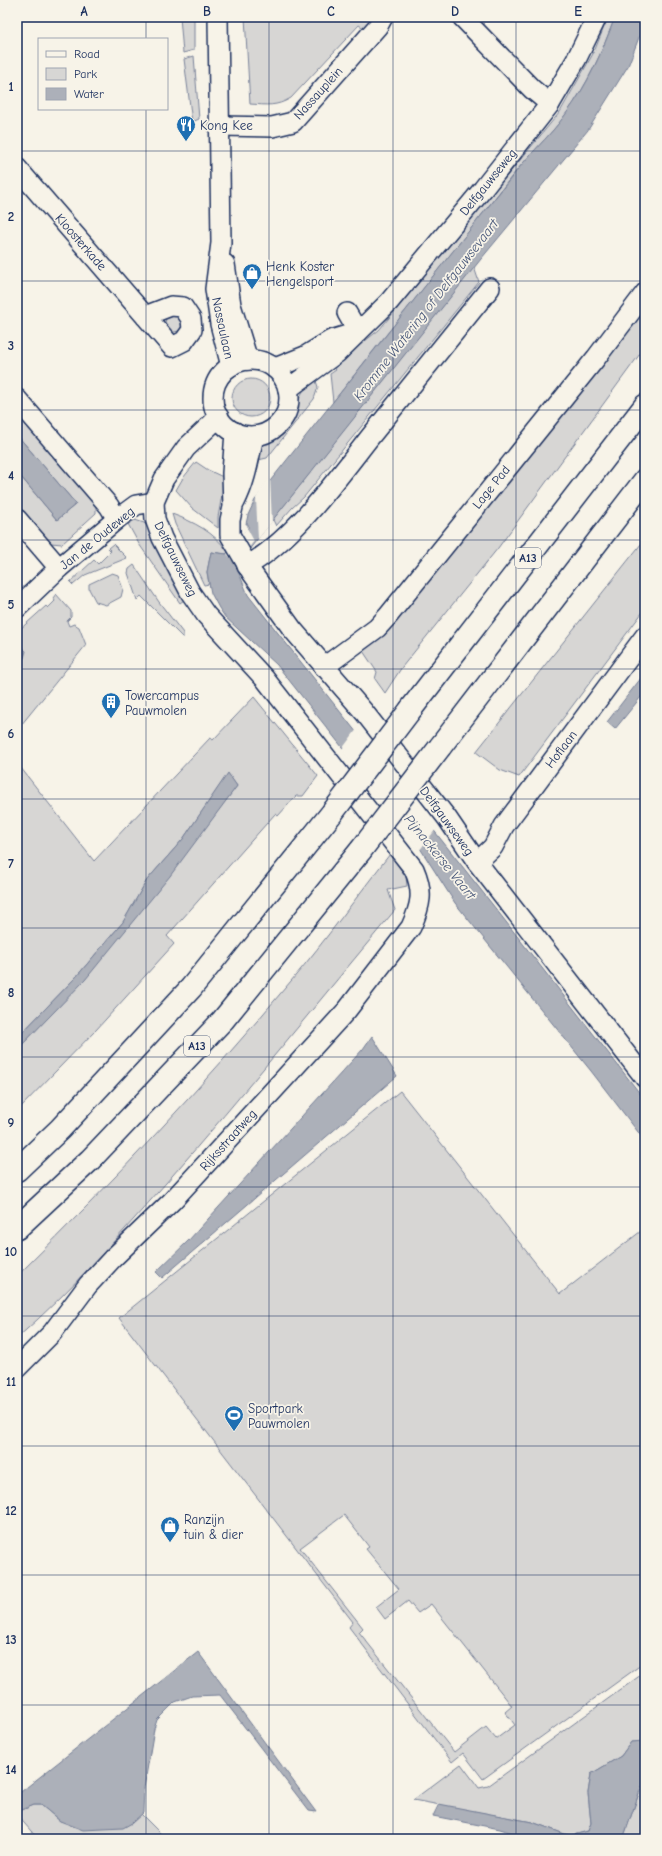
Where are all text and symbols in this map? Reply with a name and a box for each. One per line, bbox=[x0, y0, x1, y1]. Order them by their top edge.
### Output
text: A bbox=[80, 4, 88, 19]
text: B bbox=[203, 4, 211, 19]
text: C bbox=[327, 4, 335, 19]
text: D bbox=[451, 4, 459, 19]
text: E bbox=[574, 4, 582, 19]
legend bbox=[38, 38, 168, 110]
text: Road bbox=[74, 47, 100, 61]
street label: Nassauplein bbox=[290, 64, 346, 122]
text: Park bbox=[74, 67, 97, 81]
text: 1 bbox=[8, 79, 14, 94]
text: Water bbox=[74, 87, 104, 101]
restaurant icon: Kong Kee bbox=[175, 114, 197, 142]
place label: Kong Kee bbox=[200, 118, 253, 133]
street label: Delfgauwseweg bbox=[456, 146, 520, 218]
text: 2 bbox=[8, 209, 14, 224]
street label: Kloosterkade bbox=[52, 211, 110, 274]
water label: Kromme Watering of Delfgauwsevaart bbox=[350, 215, 503, 404]
place label: Henk Koster Hengelsport bbox=[266, 259, 335, 289]
shop icon: Henk Koster Hengelsport bbox=[241, 262, 263, 290]
street label: Nassaulaan bbox=[209, 296, 237, 360]
text: 3 bbox=[8, 338, 14, 353]
street label: Lage Pad bbox=[469, 462, 513, 512]
text: 4 bbox=[8, 468, 14, 483]
street label: Jan de Oudeweg bbox=[57, 503, 137, 573]
street label: Delfgauwseweg bbox=[151, 519, 201, 599]
road number: A13 bbox=[515, 548, 541, 568]
text: 5 bbox=[8, 597, 15, 612]
place label: Towercampus Pauwmolen bbox=[125, 688, 199, 718]
building icon: Towercampus Pauwmolen bbox=[100, 691, 122, 719]
text: 6 bbox=[8, 726, 15, 741]
street label: Hoflaan bbox=[542, 727, 580, 771]
street label: Delfgauwseweg bbox=[417, 784, 477, 858]
water label: Pijnackerse Vaart bbox=[401, 811, 480, 904]
text: 7 bbox=[8, 856, 14, 871]
text: 8 bbox=[8, 985, 14, 1000]
road number: A13 bbox=[184, 1036, 210, 1056]
street label: Rijksstraatweg bbox=[196, 1106, 260, 1174]
text: 9 bbox=[8, 1115, 15, 1130]
text: 10 bbox=[5, 1244, 17, 1259]
text: 11 bbox=[6, 1374, 16, 1389]
place label: Sportpark Pauwmolen bbox=[248, 1401, 310, 1431]
sports icon: Sportpark Pauwmolen bbox=[223, 1404, 245, 1432]
text: 12 bbox=[5, 1503, 17, 1518]
place label: Ranzijn tuin & dier bbox=[183, 1512, 244, 1542]
shop icon: Ranzijn tuin & dier bbox=[159, 1515, 181, 1543]
text: 13 bbox=[5, 1632, 17, 1647]
text: 14 bbox=[5, 1762, 17, 1777]

